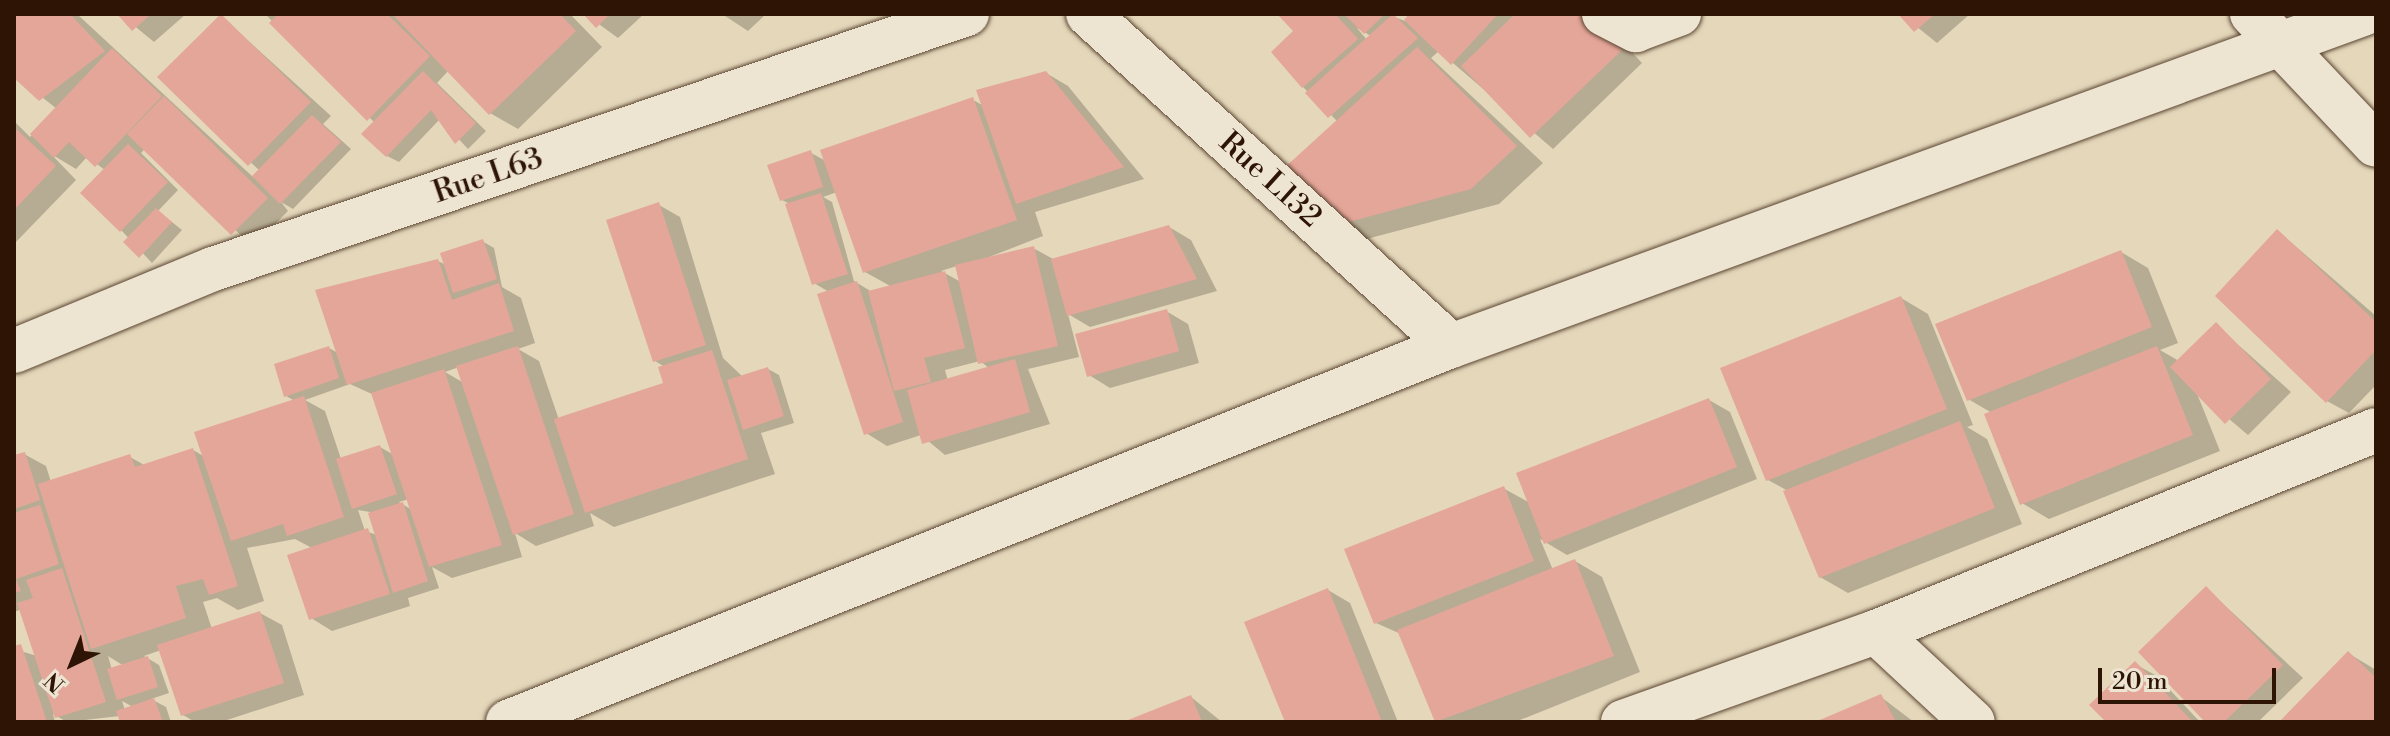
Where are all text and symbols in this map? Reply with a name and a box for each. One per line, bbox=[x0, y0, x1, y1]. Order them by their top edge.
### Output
street label: Rue L132 bbox=[1211, 125, 1329, 235]
street label: Rue L63 bbox=[428, 140, 548, 212]
north arrow bbox=[32, 624, 112, 704]
scale bar bbox=[2102, 652, 2280, 702]
text: N bbox=[40, 666, 71, 698]
text: 20 m bbox=[2112, 667, 2168, 697]

